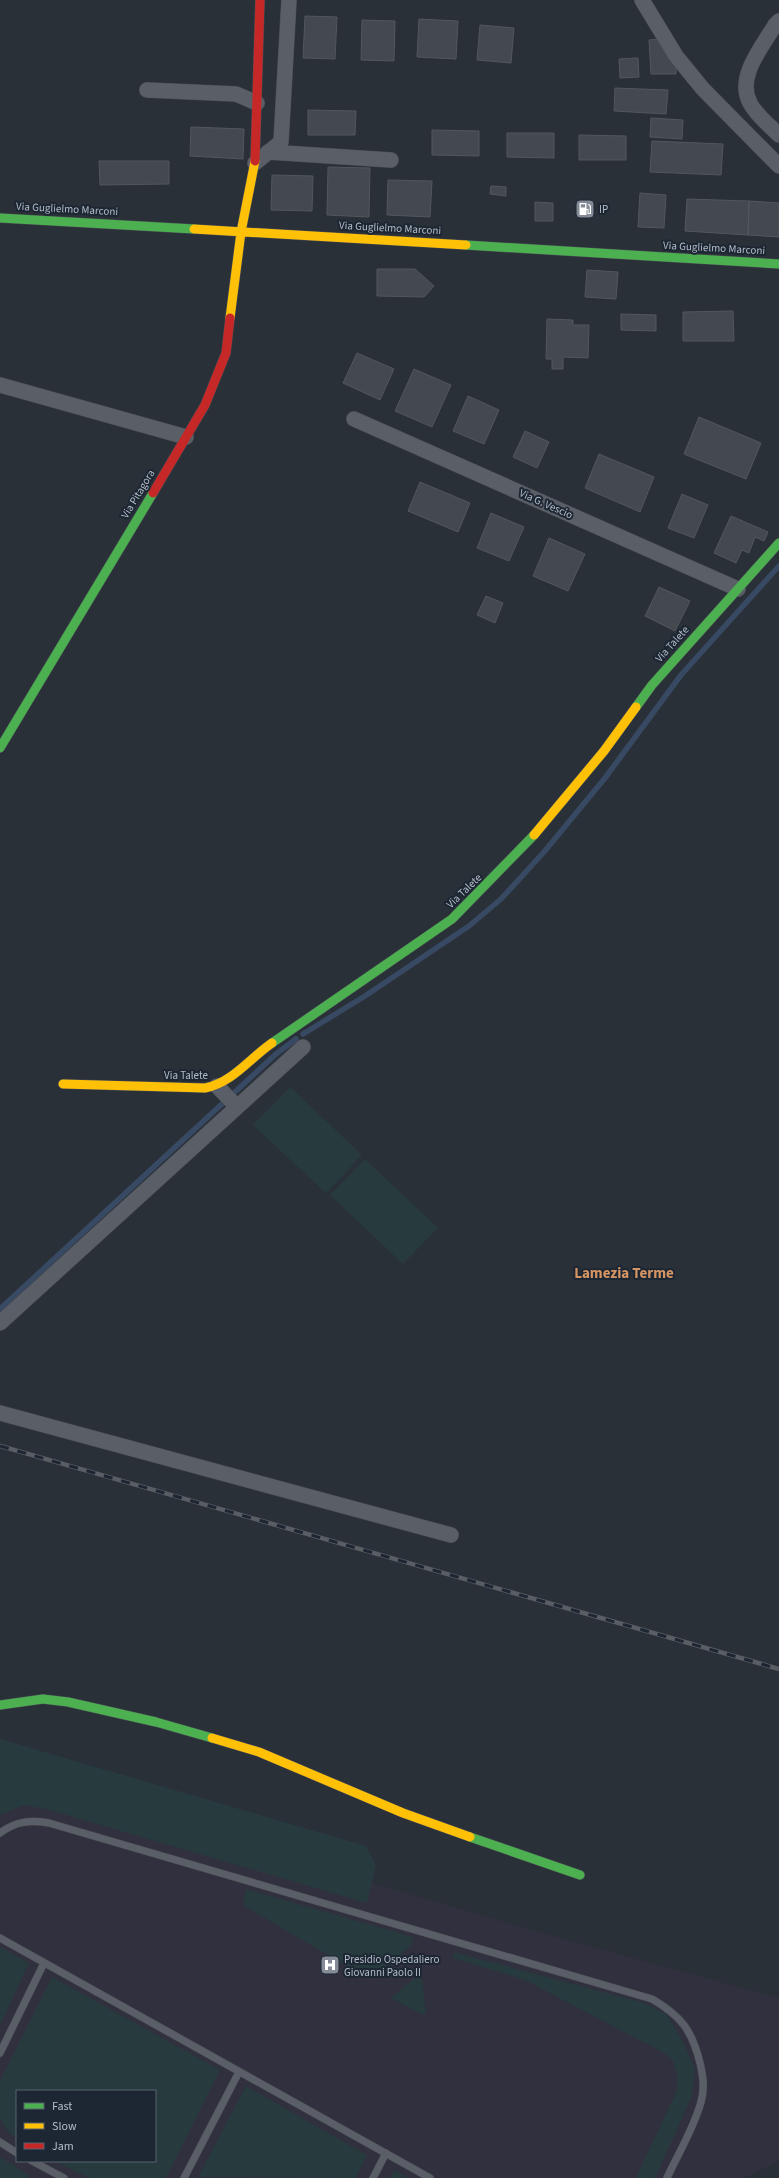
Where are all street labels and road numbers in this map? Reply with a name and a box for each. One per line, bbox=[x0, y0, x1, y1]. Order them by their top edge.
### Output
street label: Via Guglielmo Marconi bbox=[16, 199, 118, 219]
street label: Via Guglielmo Marconi bbox=[339, 218, 441, 238]
street label: Via Guglielmo Marconi bbox=[663, 238, 765, 258]
street label: Via Pitagora bbox=[118, 467, 158, 521]
street label: Via G. Vescio bbox=[517, 486, 575, 522]
street label: Via Talete bbox=[652, 622, 693, 665]
street label: Via Talete bbox=[443, 870, 485, 912]
street label: Via Talete bbox=[164, 1068, 209, 1083]

